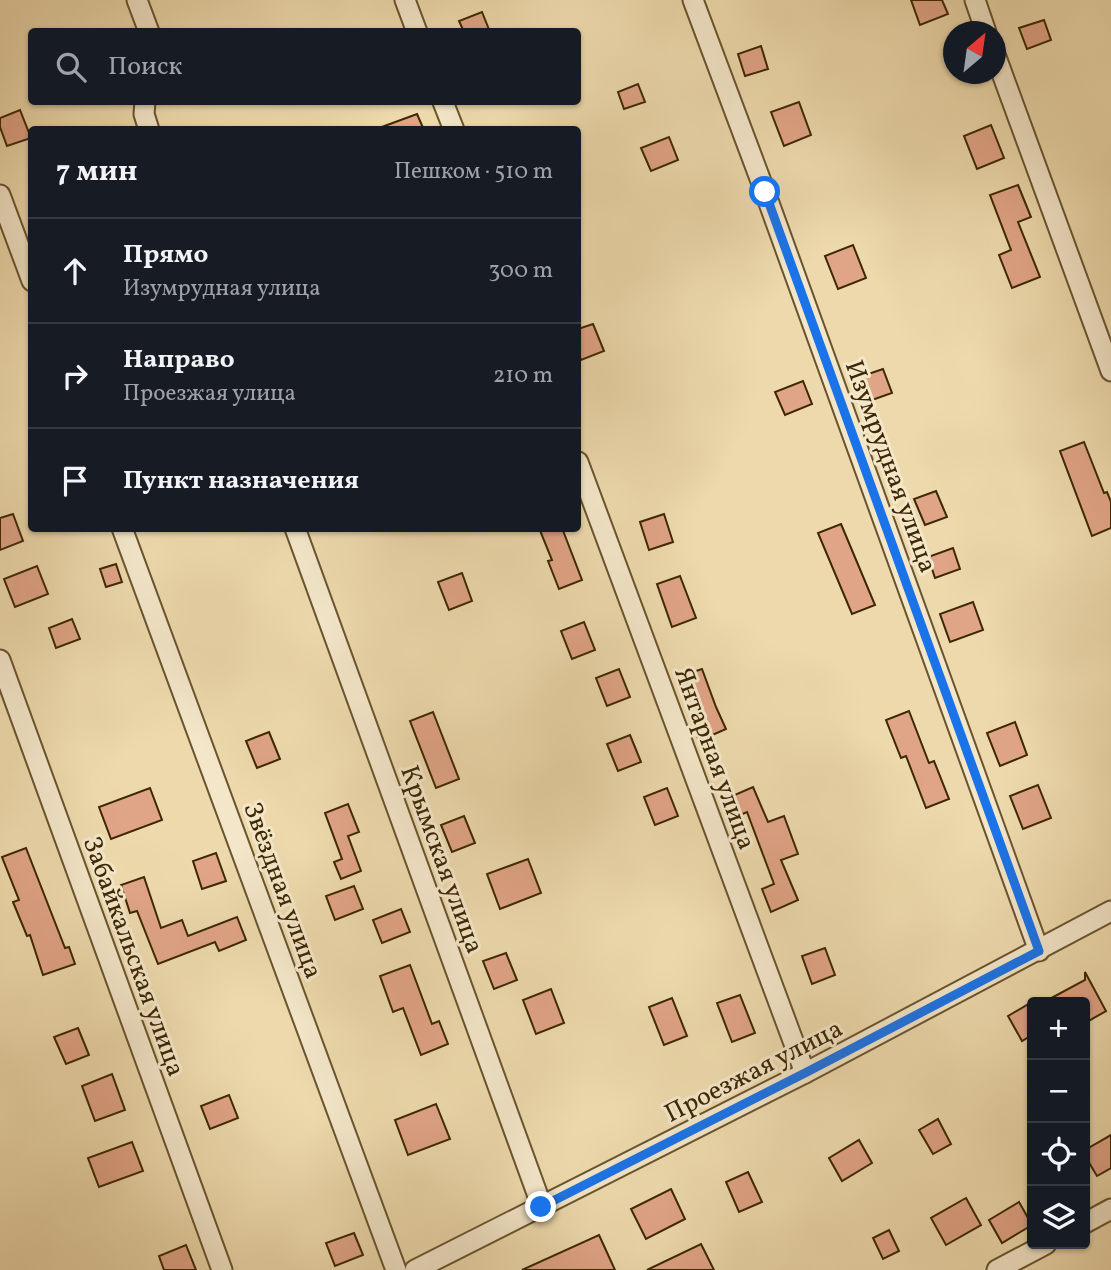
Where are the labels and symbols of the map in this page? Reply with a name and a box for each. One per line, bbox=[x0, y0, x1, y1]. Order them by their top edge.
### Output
north arrow bbox=[943, 21, 1006, 84]
route start bbox=[749, 176, 780, 207]
street label: Изумрудная улица bbox=[835, 356, 945, 578]
street label: Янтарная улица bbox=[664, 662, 764, 855]
street label: Крымская улица bbox=[390, 761, 492, 959]
street label: Звёздная улица bbox=[233, 797, 331, 984]
street label: Забайкальская улица bbox=[73, 832, 193, 1082]
street label: Проезжая улица bbox=[659, 1011, 849, 1132]
route end bbox=[525, 1191, 556, 1222]

